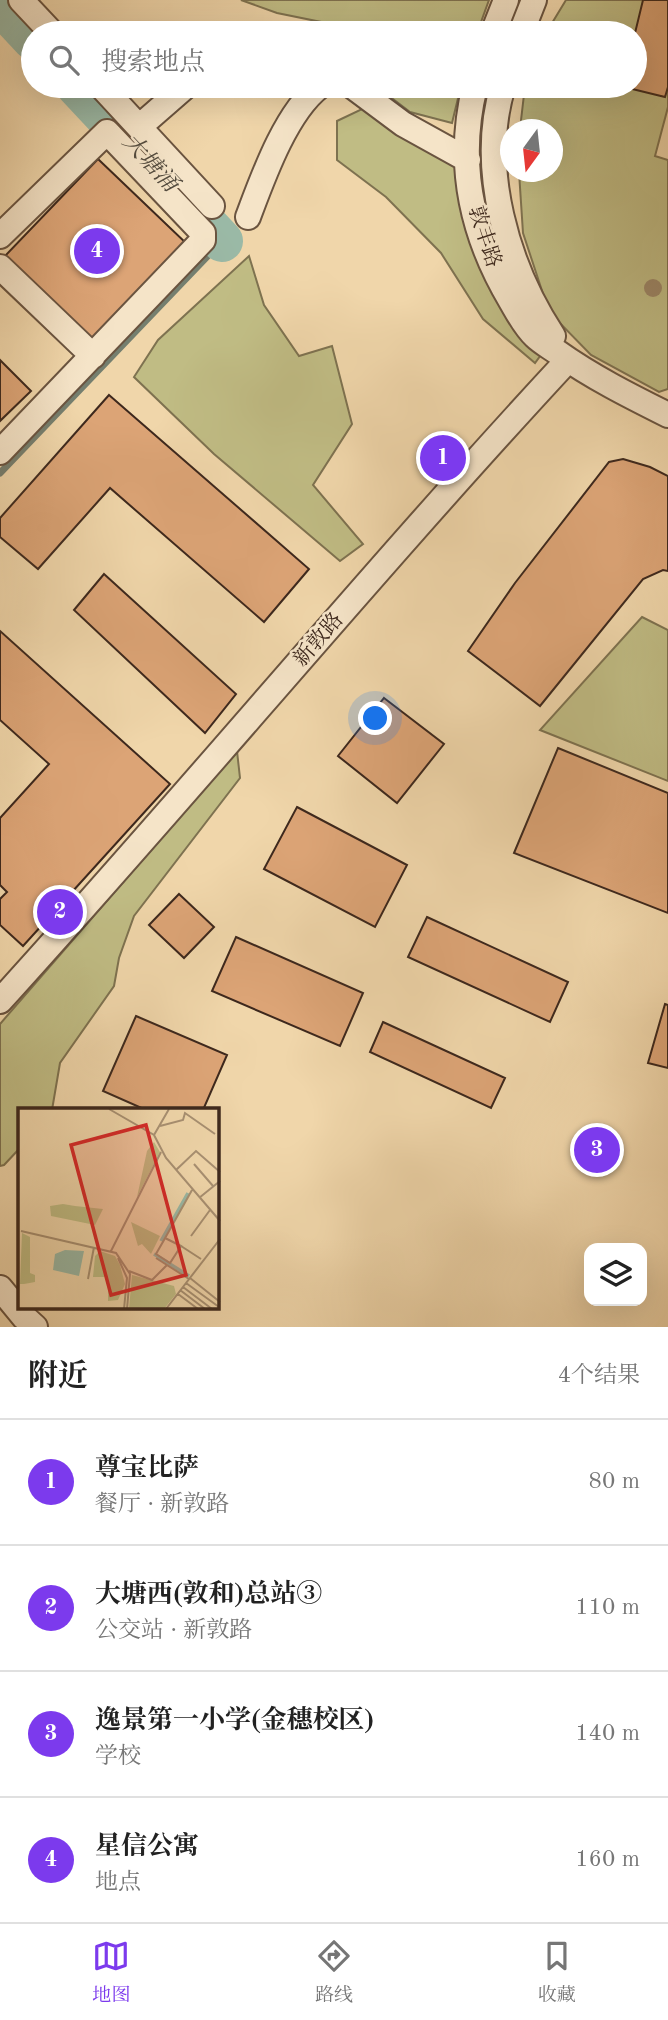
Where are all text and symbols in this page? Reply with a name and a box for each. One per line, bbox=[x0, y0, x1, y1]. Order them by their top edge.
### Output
search box bbox=[21, 21, 647, 98]
icon: search bbox=[45, 41, 83, 79]
text: 搜索地点 bbox=[101, 50, 205, 76]
north arrow bbox=[500, 119, 563, 182]
water label: 大塘涌 bbox=[118, 129, 185, 198]
street label: 敦丰路 bbox=[464, 203, 506, 270]
pin: 4 bbox=[74, 225, 120, 277]
pin: 1 bbox=[420, 432, 466, 484]
street label: 新敦路 bbox=[289, 608, 348, 671]
your location bbox=[358, 701, 392, 735]
pin: 2 bbox=[37, 886, 83, 938]
inset map bbox=[18, 1108, 219, 1310]
pin: 3 bbox=[574, 1124, 620, 1176]
map controls bbox=[584, 1243, 647, 1306]
button: layers bbox=[584, 1243, 647, 1306]
text: 附近 bbox=[28, 1362, 88, 1392]
text: 4个结果 bbox=[558, 1364, 640, 1387]
text: 尊宝比萨 bbox=[95, 1456, 199, 1482]
text: 1 bbox=[44, 1470, 58, 1493]
text: 80 m bbox=[589, 1470, 640, 1493]
text: 餐厅 · 新敦路 bbox=[95, 1493, 229, 1516]
text: 大塘西(敦和)总站③ bbox=[95, 1582, 322, 1608]
text: 2 bbox=[44, 1596, 58, 1619]
text: 110 m bbox=[575, 1596, 640, 1619]
text: 公交站 · 新敦路 bbox=[95, 1619, 252, 1642]
text: 逸景第一小学(金穗校区) bbox=[95, 1708, 374, 1734]
text: 3 bbox=[44, 1722, 58, 1745]
text: 140 m bbox=[575, 1722, 640, 1745]
text: 学校 bbox=[95, 1745, 141, 1768]
text: 星信公寓 bbox=[95, 1834, 199, 1860]
text: 4 bbox=[44, 1848, 58, 1871]
text: 160 m bbox=[575, 1848, 640, 1871]
text: 地点 bbox=[95, 1871, 141, 1894]
tab: 地图 bbox=[92, 1937, 130, 2008]
tab: 路线 bbox=[315, 1937, 353, 2008]
tab: 收藏 bbox=[538, 1937, 576, 2008]

